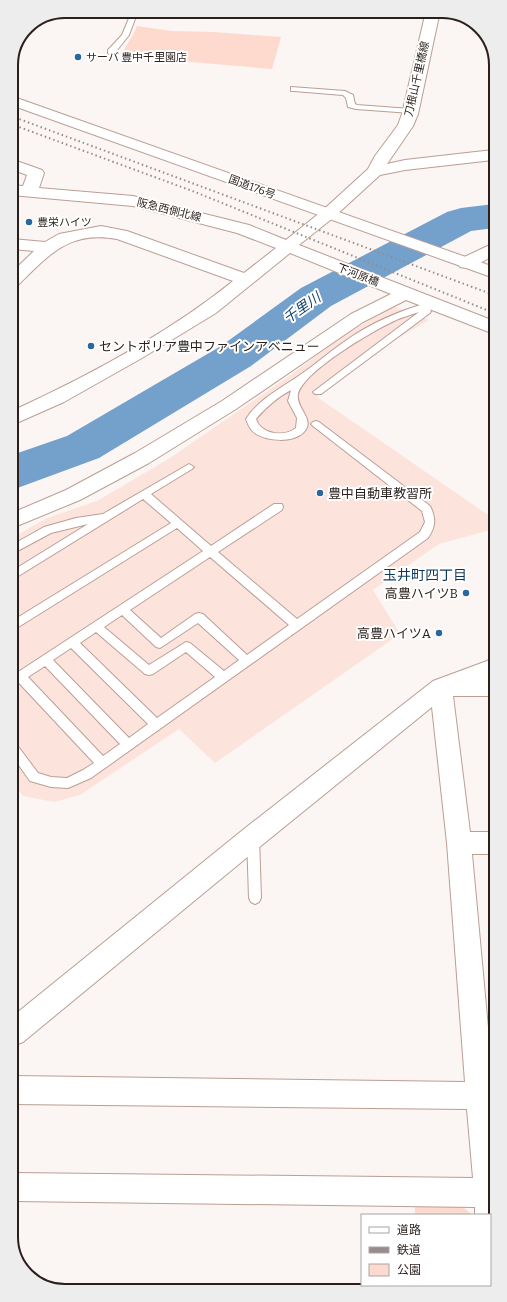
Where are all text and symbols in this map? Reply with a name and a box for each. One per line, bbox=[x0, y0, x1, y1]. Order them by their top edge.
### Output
street label: 刀根山千里橋線 bbox=[402, 40, 432, 118]
place label: サーバ 豊中千里園店 bbox=[86, 51, 187, 64]
marker: サーバ 豊中千里園店 bbox=[73, 52, 83, 62]
street label: 国道176号 bbox=[227, 172, 277, 202]
street label: 阪急西側北線 bbox=[135, 196, 203, 224]
place label: 豊栄ハイツ bbox=[37, 216, 92, 229]
marker: 豊栄ハイツ bbox=[24, 217, 34, 227]
street label: 下河原橋 bbox=[335, 261, 381, 289]
water label: 千里川 bbox=[280, 288, 326, 327]
place label: セントポリア豊中ファインアベニュー bbox=[99, 339, 320, 354]
marker: セントポリア豊中ファインアベニュー bbox=[86, 341, 96, 351]
place label: 豊中自動車教習所 bbox=[328, 486, 432, 501]
marker: 豊中自動車教習所 bbox=[315, 488, 325, 498]
district label: 玉井町四丁目 bbox=[383, 567, 467, 584]
place label: 高豊ハイツB bbox=[385, 586, 458, 601]
marker: 高豊ハイツB bbox=[461, 588, 471, 598]
place label: 高豊ハイツA bbox=[357, 626, 432, 641]
marker: 高豊ハイツA bbox=[434, 628, 444, 638]
legend bbox=[361, 1214, 491, 1286]
text: 道路 bbox=[397, 1223, 421, 1237]
text: 鉄道 bbox=[397, 1243, 421, 1257]
text: 公園 bbox=[397, 1263, 421, 1277]

